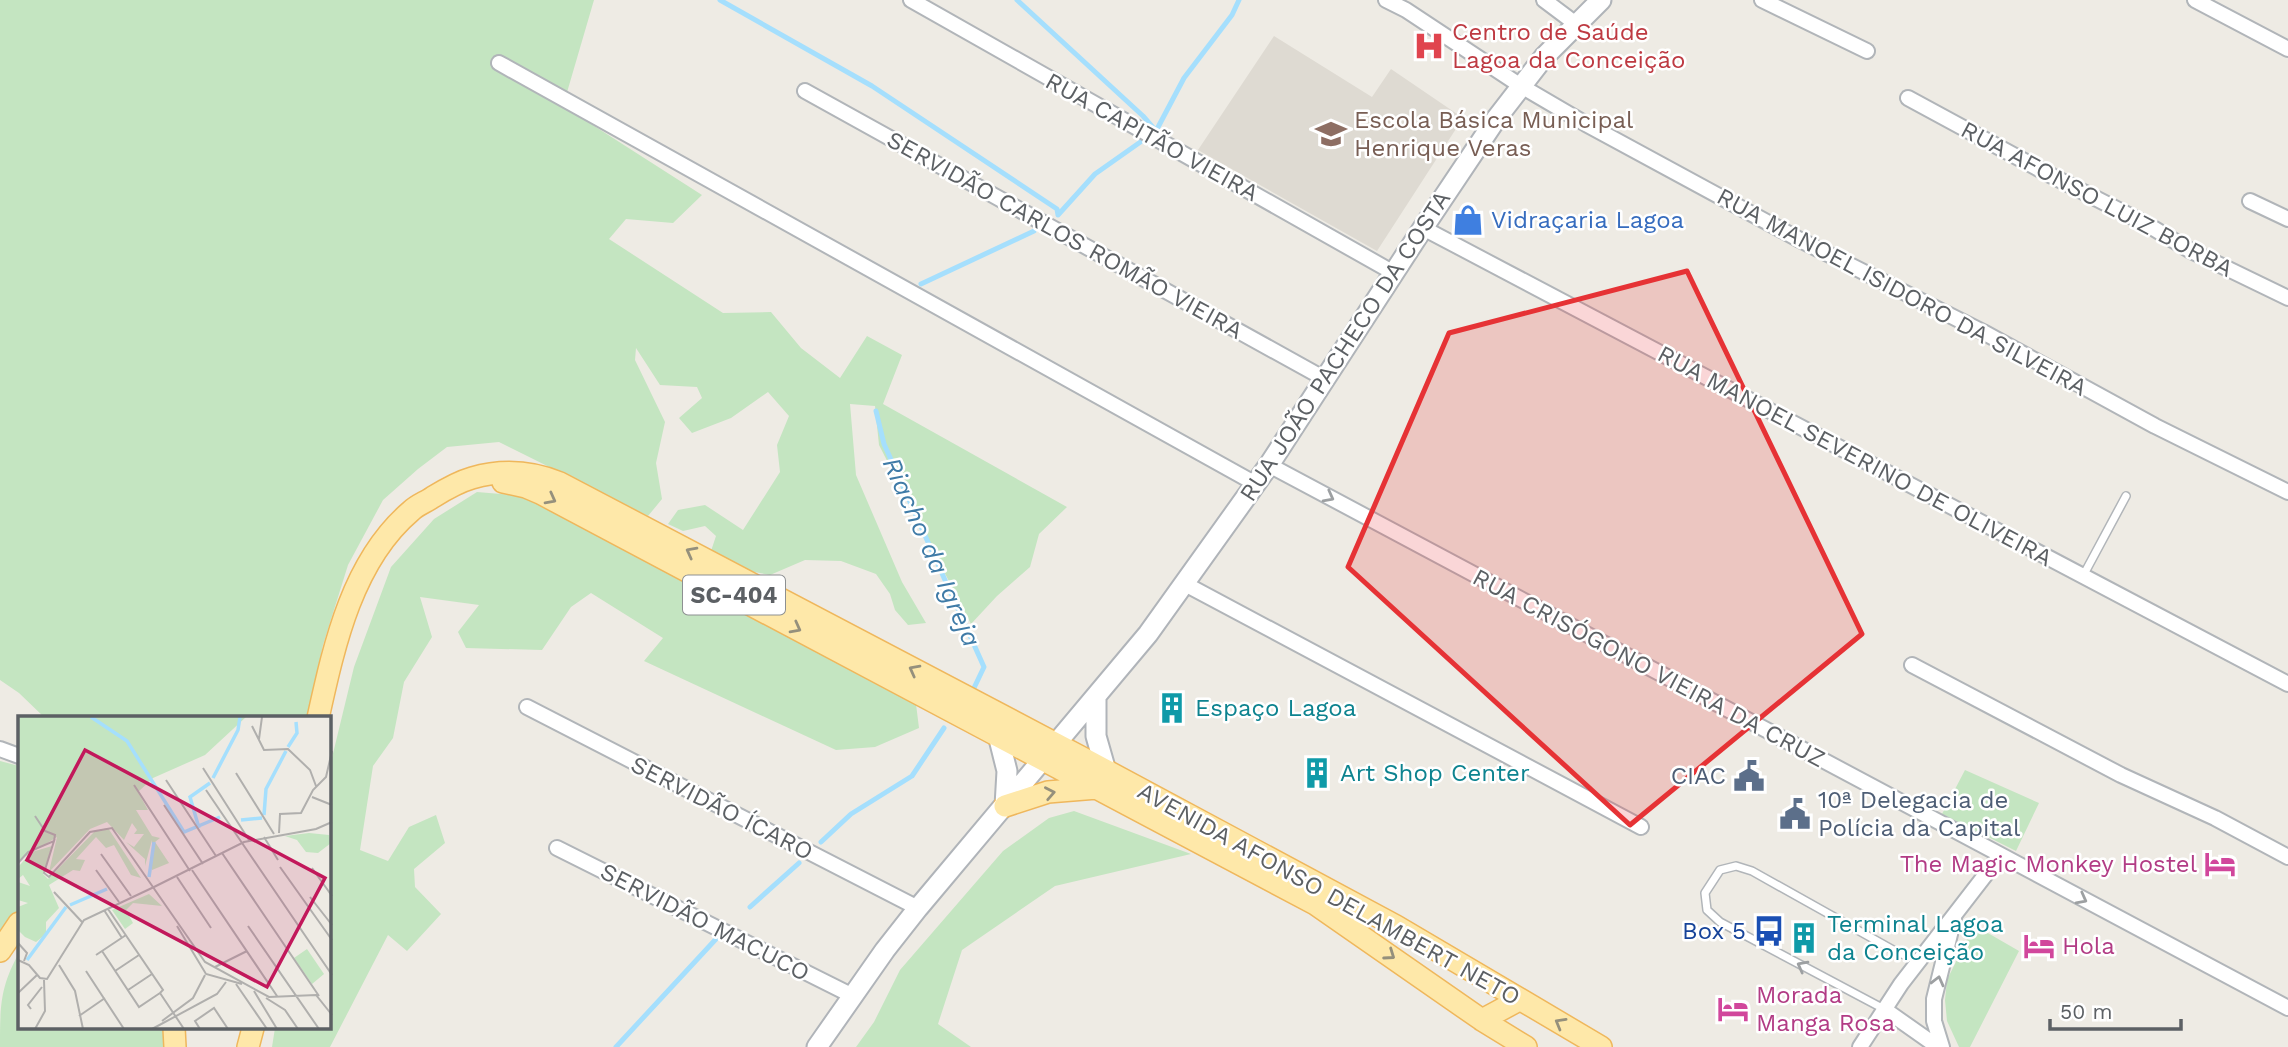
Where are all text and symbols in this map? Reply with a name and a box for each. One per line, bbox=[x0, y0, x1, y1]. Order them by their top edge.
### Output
place label: Centro de Saúde Lagoa da Conceição bbox=[1452, 18, 1685, 74]
hospital icon: Centro de Saúde Lagoa da Conceição bbox=[1412, 29, 1446, 63]
street label: RUA CAPITÃO VIEIRA bbox=[1041, 67, 1264, 207]
place label: Escola Básica Municipal Henrique Veras bbox=[1354, 106, 1634, 162]
street label: RUA AFONSO LUIZ BORBA bbox=[1956, 115, 2238, 283]
school or university icon: Escola Básica Municipal Henrique Veras bbox=[1314, 117, 1348, 151]
street label: SERVIDÃO CARLOS ROMÃO VIEIRA bbox=[882, 125, 1248, 345]
street label: RUA MANOEL ISIDORO DA SILVEIRA bbox=[1712, 182, 2092, 402]
street label: RUA JOÃO PACHECO DA COSTA bbox=[1234, 185, 1456, 507]
shop icon: Vidraçaria Lagoa bbox=[1451, 203, 1485, 237]
place label: Vidraçaria Lagoa bbox=[1491, 206, 1684, 234]
street label: RUA MANOEL SEVERINO DE OLIVEIRA bbox=[1653, 340, 2057, 572]
water label: Riacho da Igreja bbox=[877, 453, 987, 651]
one-way arrow bbox=[1322, 489, 1335, 502]
one-way arrow bbox=[544, 491, 557, 504]
one-way arrow bbox=[686, 547, 699, 561]
street label: RUA CRISÓGONO VIEIRA DA CRUZ bbox=[1468, 563, 1830, 773]
road number: SC-404 bbox=[683, 576, 785, 614]
one-way arrow bbox=[789, 619, 801, 633]
one-way arrow bbox=[909, 665, 922, 678]
building icon: Espaço Lagoa bbox=[1155, 691, 1189, 725]
place label: Espaço Lagoa bbox=[1195, 694, 1356, 722]
inset map bbox=[18, 716, 331, 1030]
street label: SERVIDÃO ÍCARO bbox=[626, 750, 818, 866]
building icon: Art Shop Center bbox=[1300, 756, 1334, 790]
place label: Art Shop Center bbox=[1340, 759, 1530, 787]
public building icon: CIAC bbox=[1732, 759, 1766, 793]
place label: CIAC bbox=[1671, 762, 1726, 790]
street label: AVENIDA AFONSO DELAMBERT NETO bbox=[1133, 777, 1525, 1011]
one-way arrow bbox=[1044, 786, 1056, 801]
place label: 10ª Delegacia de Polícia da Capital bbox=[1818, 786, 2021, 842]
public building icon: 10ª Delegacia de Polícia da Capital bbox=[1778, 797, 1812, 831]
hotel icon: The Magic Monkey Hostel bbox=[2203, 847, 2237, 881]
place label: The Magic Monkey Hostel bbox=[1900, 850, 2198, 878]
street label: SERVIDÃO MACUCO bbox=[596, 857, 814, 987]
one-way arrow bbox=[2075, 891, 2087, 904]
place label: Terminal Lagoa da Conceição bbox=[1827, 910, 2004, 966]
bus stop icon: Box 5 bbox=[1752, 914, 1786, 948]
place label: Box 5 bbox=[1682, 917, 1746, 945]
building icon: Terminal Lagoa da Conceição bbox=[1787, 921, 1821, 955]
hotel icon: Hola bbox=[2022, 929, 2056, 963]
place label: Hola bbox=[2062, 932, 2115, 960]
one-way arrow bbox=[1382, 947, 1395, 959]
one-way arrow bbox=[1796, 961, 1809, 974]
one-way arrow bbox=[1930, 975, 1944, 987]
place label: Morada Manga Rosa bbox=[1756, 981, 1895, 1037]
scale bar bbox=[2050, 988, 2181, 1032]
hotel icon: Morada Manga Rosa bbox=[1716, 992, 1750, 1026]
text: 50 m bbox=[2060, 999, 2112, 1024]
one-way arrow bbox=[1555, 1019, 1568, 1032]

